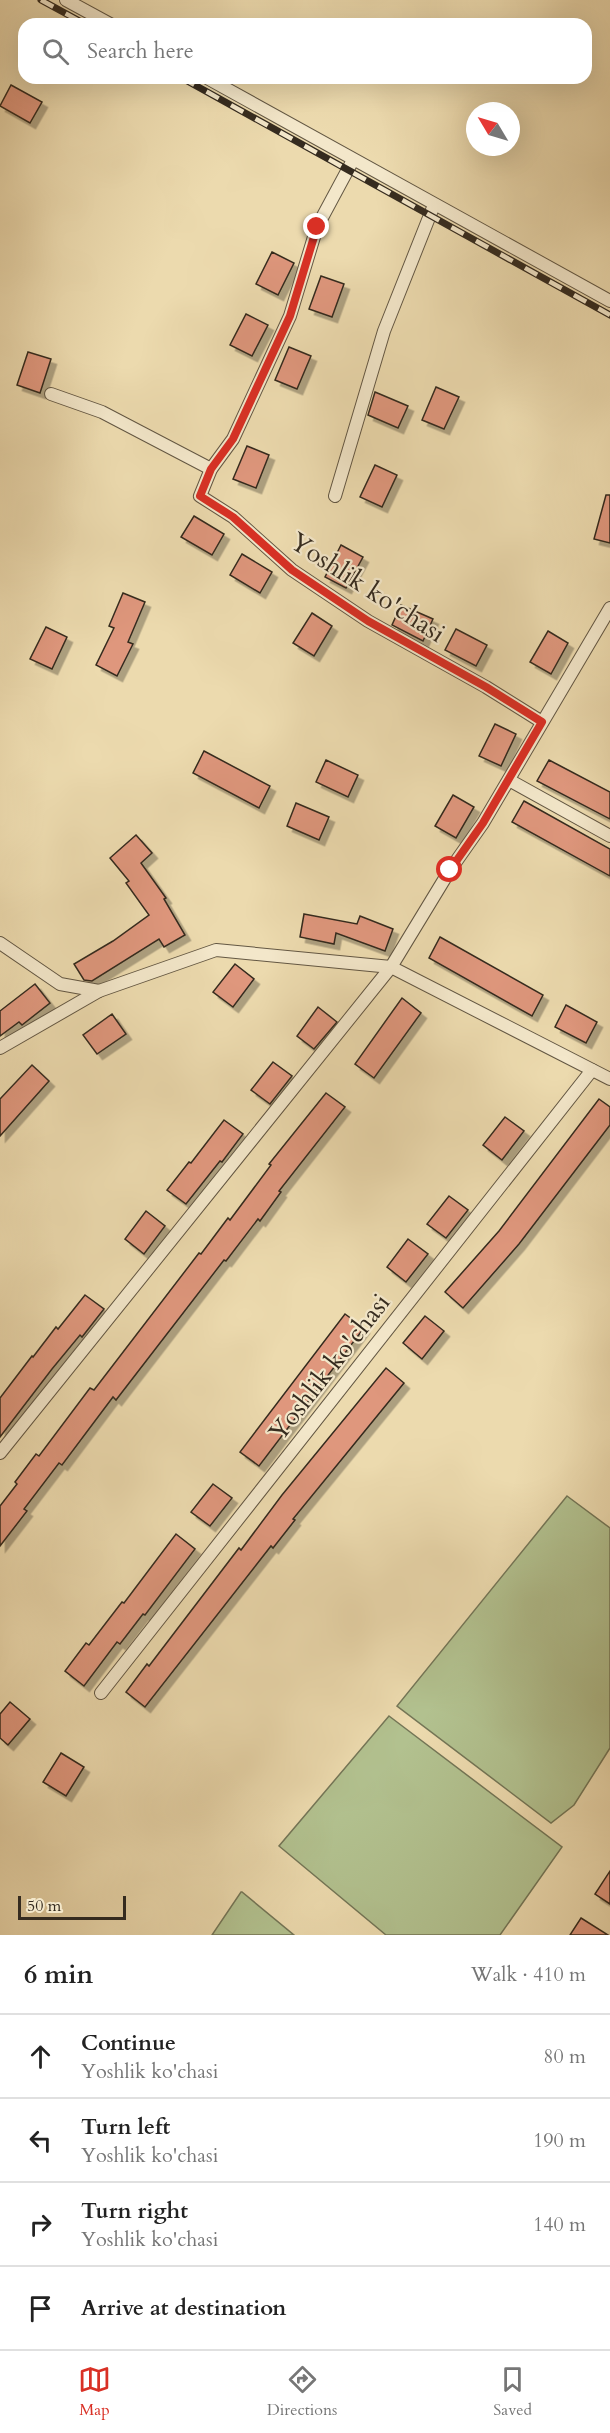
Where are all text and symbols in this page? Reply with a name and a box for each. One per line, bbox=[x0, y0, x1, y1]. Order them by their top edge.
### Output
search box bbox=[18, 18, 592, 84]
icon: search bbox=[39, 35, 72, 68]
text: Search here bbox=[87, 36, 194, 66]
north arrow bbox=[466, 102, 520, 156]
route end bbox=[303, 213, 329, 239]
street label: Yoshlik ko'chasi bbox=[283, 524, 452, 651]
route start bbox=[436, 856, 462, 882]
street label: Yoshlik ko'chasi bbox=[261, 1286, 398, 1448]
scale bar bbox=[18, 1893, 126, 1920]
text: 50 m bbox=[27, 1895, 61, 1917]
text: 6 min bbox=[24, 1957, 93, 1992]
text: Walk · 410 m bbox=[471, 1961, 586, 1988]
text: Continue bbox=[81, 2028, 176, 2058]
icon: ahead bbox=[24, 2040, 57, 2073]
text: 80 m bbox=[543, 2043, 586, 2070]
text: Yoshlik ko'chasi bbox=[81, 2058, 218, 2085]
text: Turn left bbox=[81, 2112, 170, 2142]
icon: left bbox=[24, 2124, 57, 2157]
text: 190 m bbox=[533, 2127, 586, 2154]
text: Yoshlik ko'chasi bbox=[81, 2142, 218, 2169]
text: Turn right bbox=[81, 2196, 188, 2226]
icon: right bbox=[24, 2208, 57, 2241]
text: 140 m bbox=[533, 2211, 586, 2238]
text: Yoshlik ko'chasi bbox=[81, 2226, 218, 2253]
icon: arrive bbox=[24, 2292, 57, 2325]
text: Arrive at destination bbox=[81, 2293, 286, 2323]
tab: Map bbox=[78, 2363, 111, 2421]
tab: Directions bbox=[267, 2363, 337, 2421]
tab: Saved bbox=[493, 2363, 532, 2421]

